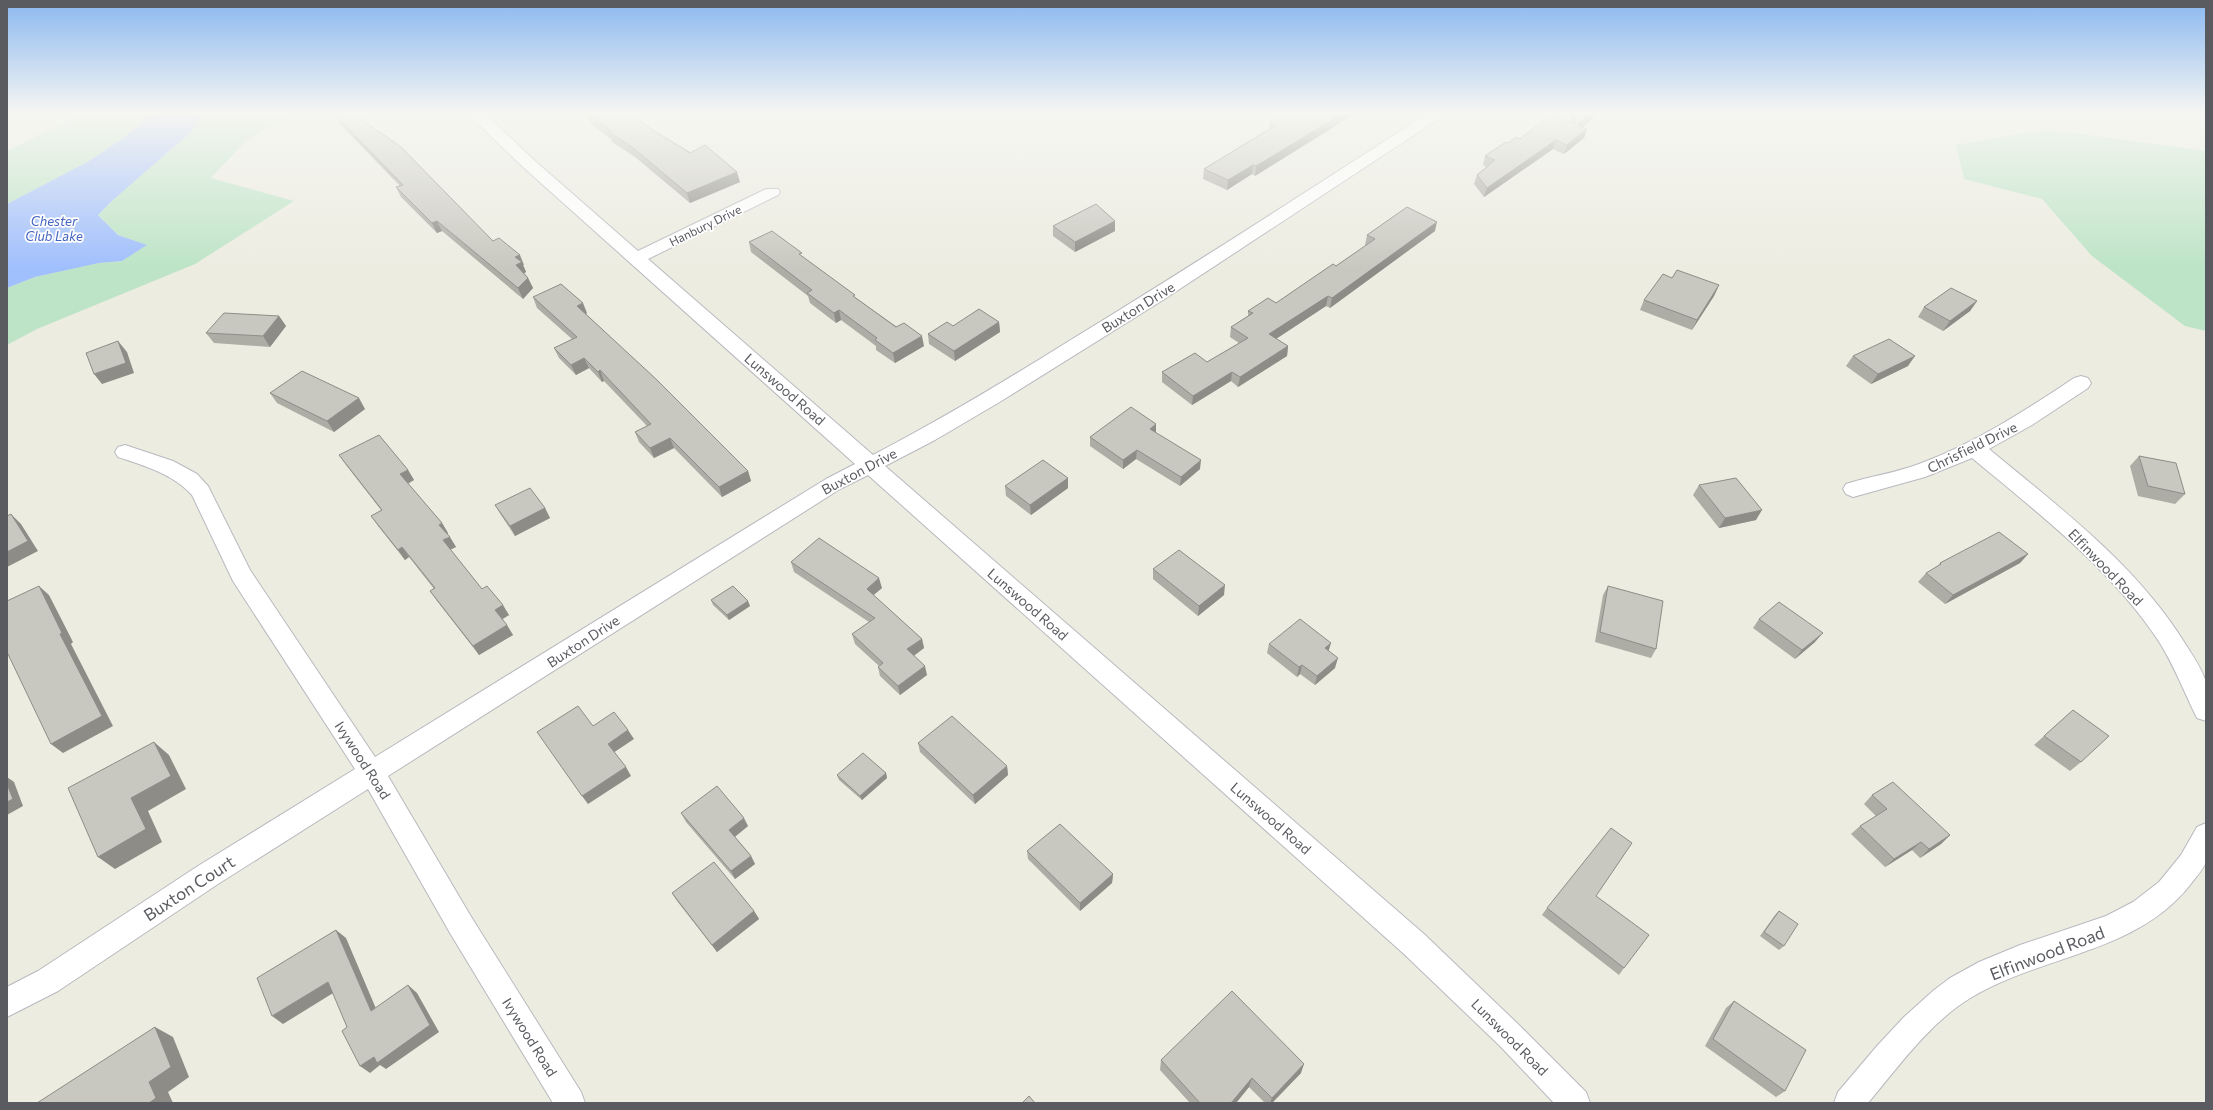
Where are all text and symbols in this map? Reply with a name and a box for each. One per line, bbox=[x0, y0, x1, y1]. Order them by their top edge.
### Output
street label: Hanbury Drive bbox=[667, 202, 743, 248]
water label: Chester Club Lake bbox=[25, 213, 83, 244]
street label: Buxton Drive bbox=[1098, 278, 1178, 336]
street label: Lunswood Road bbox=[741, 349, 829, 429]
street label: Chrisfield Drive bbox=[1924, 418, 2020, 476]
street label: Buxton Drive bbox=[818, 444, 900, 498]
street label: Elfinwood Road bbox=[2065, 525, 2147, 609]
street label: Lunswood Road bbox=[984, 564, 1072, 644]
street label: Buxton Drive bbox=[544, 611, 622, 671]
street label: Ivywood Road bbox=[331, 718, 395, 802]
street label: Lunswood Road bbox=[1227, 778, 1315, 858]
street label: Buxton Court bbox=[139, 851, 239, 925]
street label: Elfinwood Road bbox=[1987, 921, 2107, 985]
street label: Ivywood Road bbox=[499, 995, 561, 1079]
street label: Lunswood Road bbox=[1468, 995, 1552, 1079]

